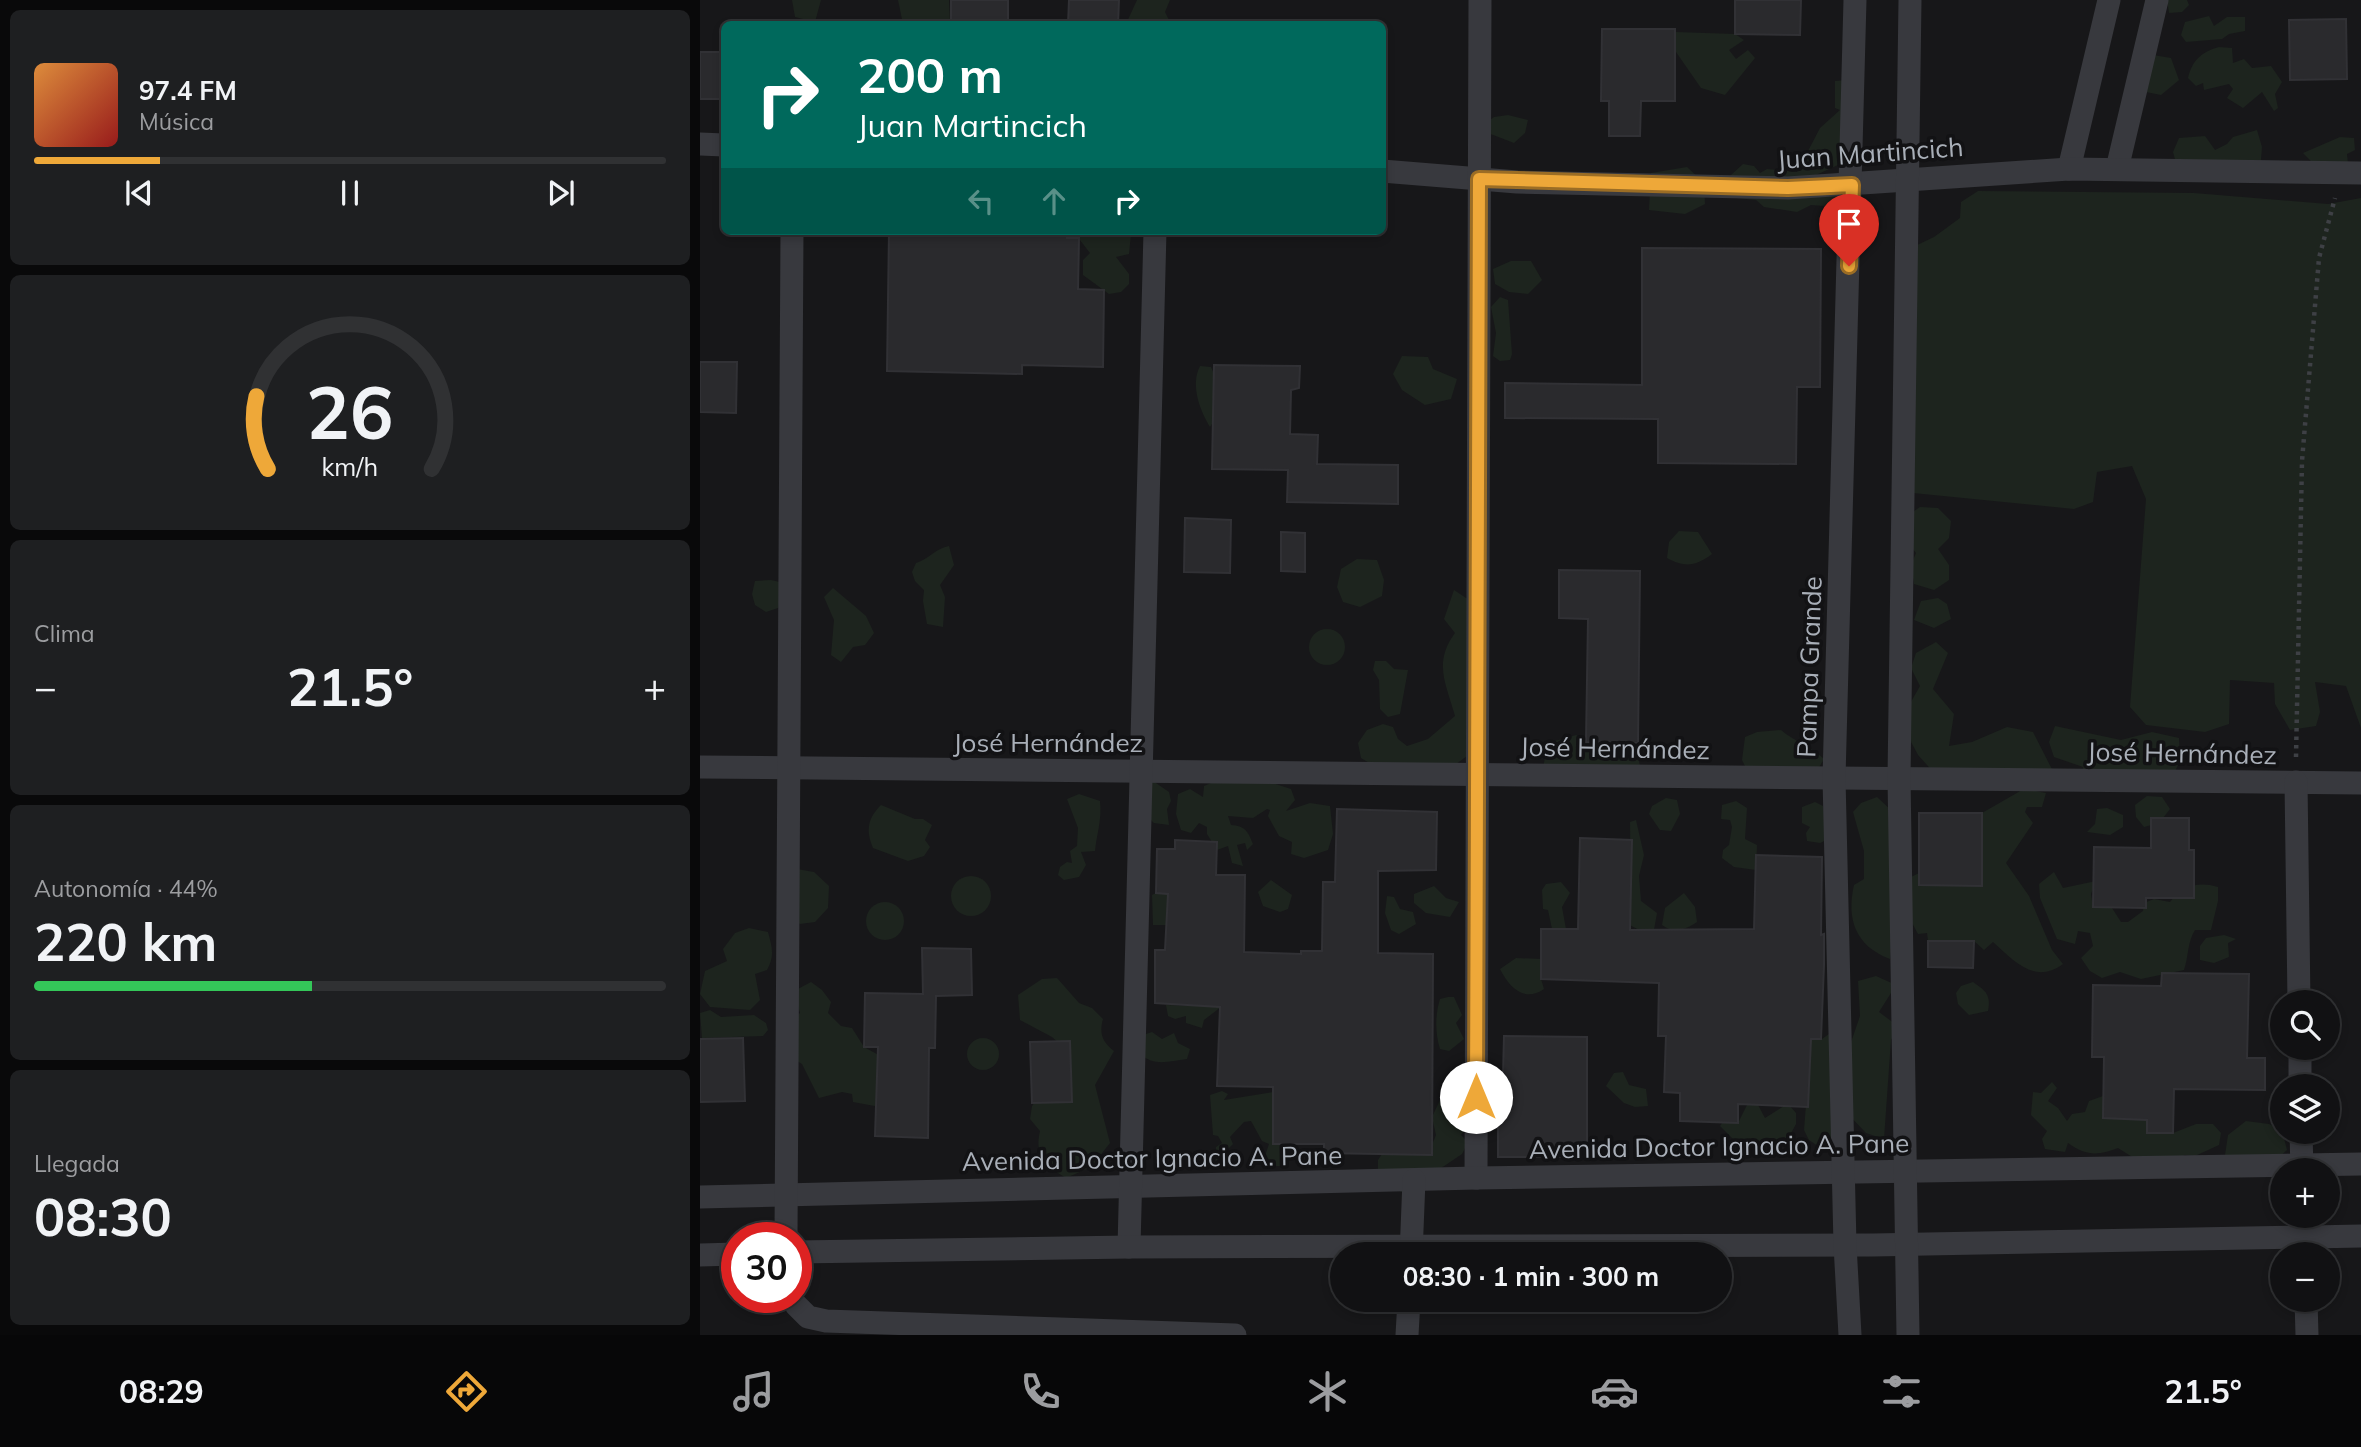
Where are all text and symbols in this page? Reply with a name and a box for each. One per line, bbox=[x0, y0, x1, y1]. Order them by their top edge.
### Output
text: 200 m bbox=[857, 44, 1003, 105]
icon: right bbox=[742, 49, 833, 140]
text: 97.4 FM bbox=[139, 74, 237, 107]
text: Juan Martincich bbox=[857, 105, 1087, 145]
text: Música bbox=[139, 107, 214, 136]
street label: Juan Martincich bbox=[1776, 130, 1964, 176]
icon: previous bbox=[120, 174, 158, 212]
icon: pause bbox=[331, 174, 369, 212]
icon: next bbox=[542, 174, 580, 212]
icon: left bbox=[962, 182, 1000, 220]
icon: ahead bbox=[1035, 182, 1073, 220]
icon: right bbox=[1108, 182, 1146, 220]
pin bbox=[1819, 194, 1879, 266]
icon: arrive bbox=[1830, 205, 1868, 243]
text: 26 bbox=[306, 366, 394, 457]
text: km/h bbox=[322, 450, 378, 481]
street label: Pampa Grande bbox=[1789, 576, 1829, 758]
text: Clima bbox=[34, 619, 95, 648]
text: 21.5° bbox=[287, 654, 413, 719]
text: − bbox=[34, 663, 57, 711]
text: + bbox=[643, 663, 666, 711]
street label: José Hernández bbox=[953, 726, 1143, 759]
street label: José Hernández bbox=[1520, 730, 1710, 766]
street label: José Hernández bbox=[2087, 735, 2277, 771]
text: Autonomía · 44% bbox=[34, 874, 218, 903]
text: 220 km bbox=[34, 909, 217, 974]
map controls bbox=[2270, 990, 2340, 1312]
button: search bbox=[2270, 990, 2340, 1060]
position arrow bbox=[1439, 1060, 1513, 1134]
button: layers bbox=[2270, 1074, 2340, 1144]
street label: Avenida Doctor Ignacio A. Pane bbox=[1529, 1126, 1909, 1166]
street label: Avenida Doctor Ignacio A. Pane bbox=[962, 1138, 1342, 1178]
text: Llegada bbox=[34, 1149, 120, 1178]
button: + bbox=[2270, 1158, 2340, 1228]
text: 08:30 bbox=[34, 1184, 172, 1249]
speed limit sign: 30 bbox=[721, 1222, 812, 1313]
button: − bbox=[2270, 1242, 2340, 1312]
text: 08:30 · 1 min · 300 m bbox=[1403, 1260, 1659, 1293]
icon: directions bbox=[442, 1367, 491, 1416]
icon: music bbox=[729, 1367, 778, 1416]
icon: phone bbox=[1016, 1367, 1065, 1416]
icon: climate bbox=[1303, 1367, 1352, 1416]
icon: car bbox=[1590, 1367, 1639, 1416]
icon: filters bbox=[1877, 1367, 1926, 1416]
text: 08:29 bbox=[119, 1371, 204, 1411]
text: 21.5° bbox=[2164, 1371, 2242, 1411]

